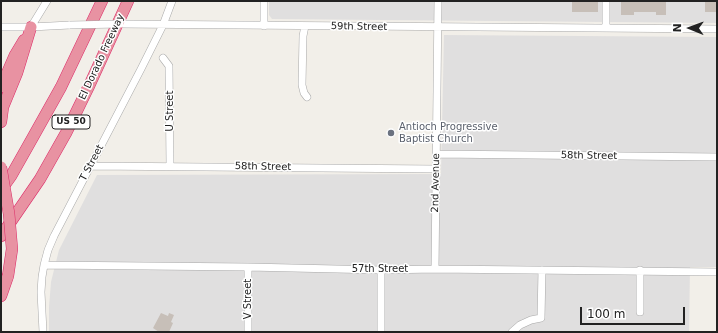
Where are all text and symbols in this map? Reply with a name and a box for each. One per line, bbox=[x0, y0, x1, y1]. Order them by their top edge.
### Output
north arrow bbox=[670, 8, 710, 48]
street label: El Dorado Freeway bbox=[77, 12, 127, 102]
street label: 59th Street bbox=[331, 21, 387, 33]
text: N bbox=[671, 23, 684, 33]
street label: U Street bbox=[164, 91, 176, 131]
road number: US 50 bbox=[52, 115, 90, 129]
place label: Antioch Progressive Baptist Church bbox=[399, 121, 498, 144]
marker: Antioch Progressive Baptist Church bbox=[386, 128, 396, 138]
street label: T Street bbox=[77, 143, 107, 183]
street label: 58th Street bbox=[561, 150, 617, 162]
street label: 2nd Avenue bbox=[429, 153, 443, 213]
street label: 58th Street bbox=[235, 161, 291, 173]
street label: 57th Street bbox=[352, 263, 408, 275]
street label: V Street bbox=[242, 279, 254, 319]
scale bar bbox=[582, 299, 687, 325]
text: 100 m bbox=[587, 307, 625, 321]

